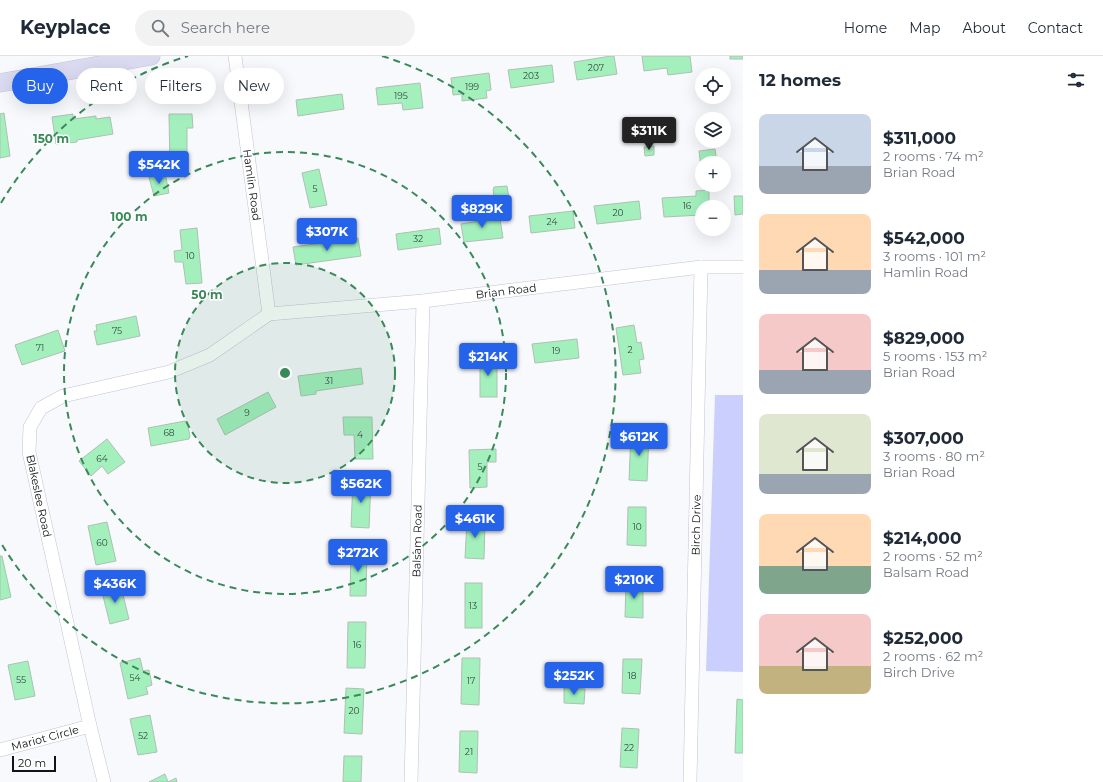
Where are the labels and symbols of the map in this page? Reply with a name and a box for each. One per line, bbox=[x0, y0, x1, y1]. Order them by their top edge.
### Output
house number: 207 bbox=[588, 62, 604, 73]
house number: 203 bbox=[523, 70, 539, 81]
house number: 199 bbox=[465, 81, 480, 92]
house number: 195 bbox=[394, 90, 408, 101]
pin: $311K bbox=[621, 117, 677, 151]
text: 150 m bbox=[33, 131, 69, 146]
street label: Hamlin Road bbox=[240, 148, 264, 222]
pin: $542K bbox=[131, 151, 187, 185]
house number: 5 bbox=[312, 183, 318, 194]
pin: $829K bbox=[454, 195, 510, 229]
house number: 16 bbox=[683, 200, 692, 211]
house number: 20 bbox=[612, 207, 624, 218]
text: 100 m bbox=[111, 209, 147, 224]
house number: 24 bbox=[547, 216, 557, 227]
pin: $307K bbox=[299, 218, 355, 252]
house number: 32 bbox=[413, 233, 423, 244]
house number: 10 bbox=[185, 250, 195, 261]
street label: Brian Road bbox=[475, 280, 537, 302]
text: 50 m bbox=[191, 287, 223, 302]
house number: 75 bbox=[112, 325, 122, 336]
house number: 71 bbox=[36, 342, 44, 353]
pin: $214K bbox=[460, 343, 516, 377]
house number: 2 bbox=[627, 344, 633, 355]
house number: 19 bbox=[552, 345, 561, 356]
centre of rings bbox=[278, 366, 292, 380]
house number: 31 bbox=[325, 375, 333, 386]
house number: 9 bbox=[244, 407, 250, 418]
pin: $612K bbox=[611, 423, 667, 457]
house number: 68 bbox=[163, 427, 175, 438]
house number: 4 bbox=[357, 429, 363, 440]
street label: Blakeslee Road bbox=[23, 453, 55, 539]
house number: 64 bbox=[96, 453, 108, 464]
house number: 5 bbox=[477, 461, 483, 472]
pin: $562K bbox=[333, 470, 389, 504]
street label: Birch Drive bbox=[688, 494, 704, 556]
street label: Balsam Road bbox=[409, 504, 425, 578]
pin: $461K bbox=[447, 505, 503, 539]
house number: 10 bbox=[632, 521, 642, 532]
house number: 60 bbox=[96, 537, 108, 548]
pin: $272K bbox=[330, 539, 386, 573]
pin: $210K bbox=[606, 566, 662, 600]
pin: $436K bbox=[87, 570, 143, 604]
house number: 13 bbox=[469, 600, 477, 611]
house number: 16 bbox=[353, 639, 362, 650]
pin: $252K bbox=[546, 662, 602, 696]
house number: 18 bbox=[628, 670, 637, 681]
house number: 54 bbox=[129, 672, 141, 683]
house number: 55 bbox=[16, 674, 26, 685]
house number: 17 bbox=[467, 675, 475, 686]
house number: 20 bbox=[348, 705, 360, 716]
street label: Mariot Circle bbox=[10, 722, 81, 754]
house number: 52 bbox=[138, 730, 148, 741]
house number: 22 bbox=[624, 742, 634, 753]
house number: 21 bbox=[465, 746, 473, 757]
scale bar bbox=[12, 754, 56, 773]

